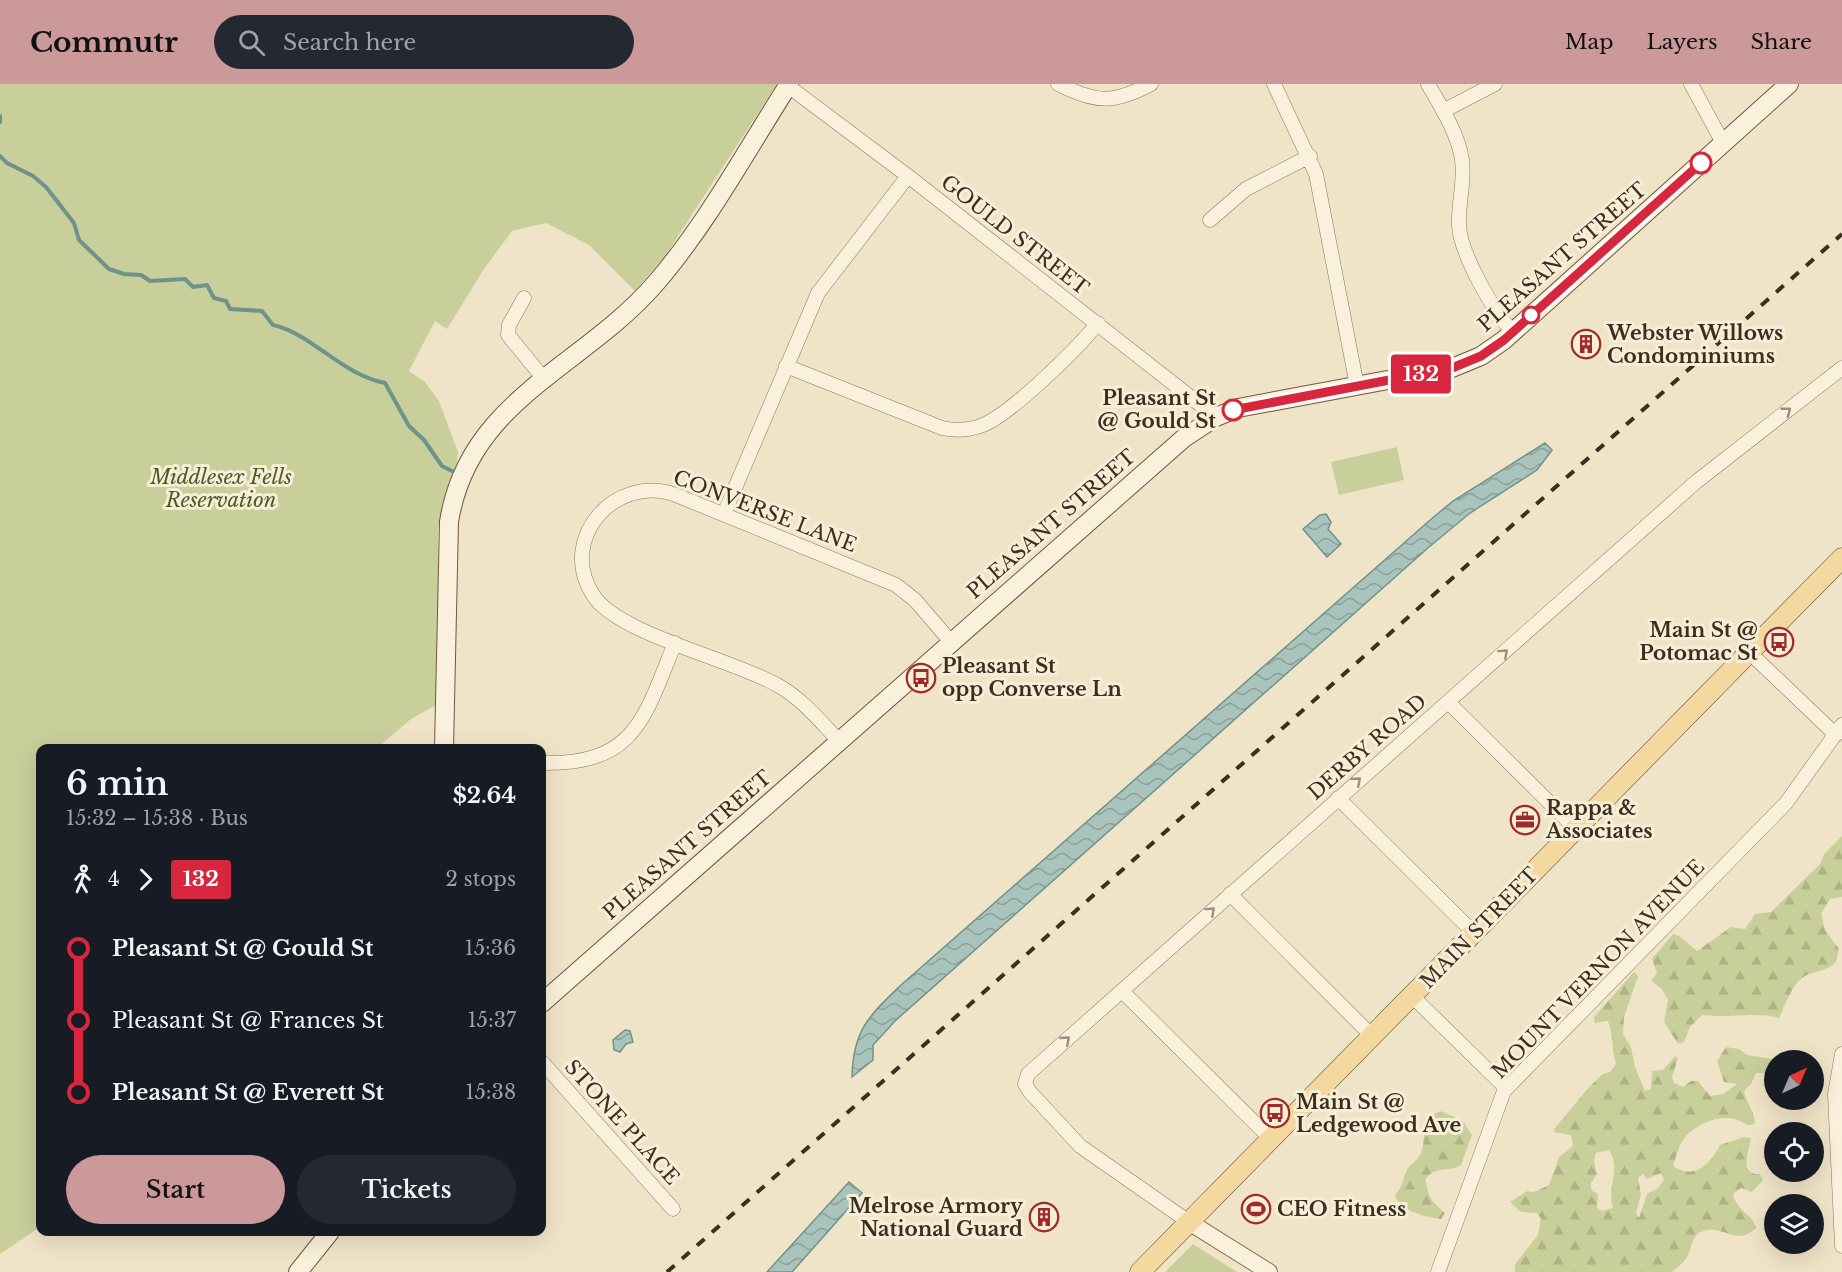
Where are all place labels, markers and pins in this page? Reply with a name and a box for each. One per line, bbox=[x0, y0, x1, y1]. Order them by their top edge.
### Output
unlabelled marker bbox=[1690, 152, 1712, 174]
unlabelled marker bbox=[1522, 306, 1540, 324]
place label: Webster Willows Condominiums bbox=[1606, 321, 1783, 368]
building icon: Webster Willows Condominiums bbox=[1570, 328, 1602, 360]
place label: Pleasant St @ Gould St bbox=[1097, 386, 1216, 433]
marker: Pleasant St @ Gould St bbox=[1222, 399, 1244, 421]
place label: Main St @ Potomac St bbox=[1639, 618, 1758, 665]
bus stop icon: Main St @ Potomac St bbox=[1763, 626, 1795, 658]
place label: Pleasant St opp Converse Ln bbox=[942, 654, 1122, 701]
bus stop icon: Pleasant St opp Converse Ln bbox=[905, 662, 937, 694]
place label: Rappa & Associates bbox=[1545, 796, 1653, 843]
office icon: Rappa & Associates bbox=[1509, 804, 1541, 836]
place label: Main St @ Ledgewood Ave bbox=[1296, 1090, 1461, 1137]
bus stop icon: Main St @ Ledgewood Ave bbox=[1259, 1097, 1291, 1129]
sports icon: CEO Fitness bbox=[1240, 1193, 1272, 1225]
place label: Melrose Armory National Guard bbox=[849, 1194, 1024, 1241]
place label: CEO Fitness bbox=[1277, 1197, 1406, 1221]
building icon: Melrose Armory National Guard bbox=[1028, 1201, 1060, 1233]

